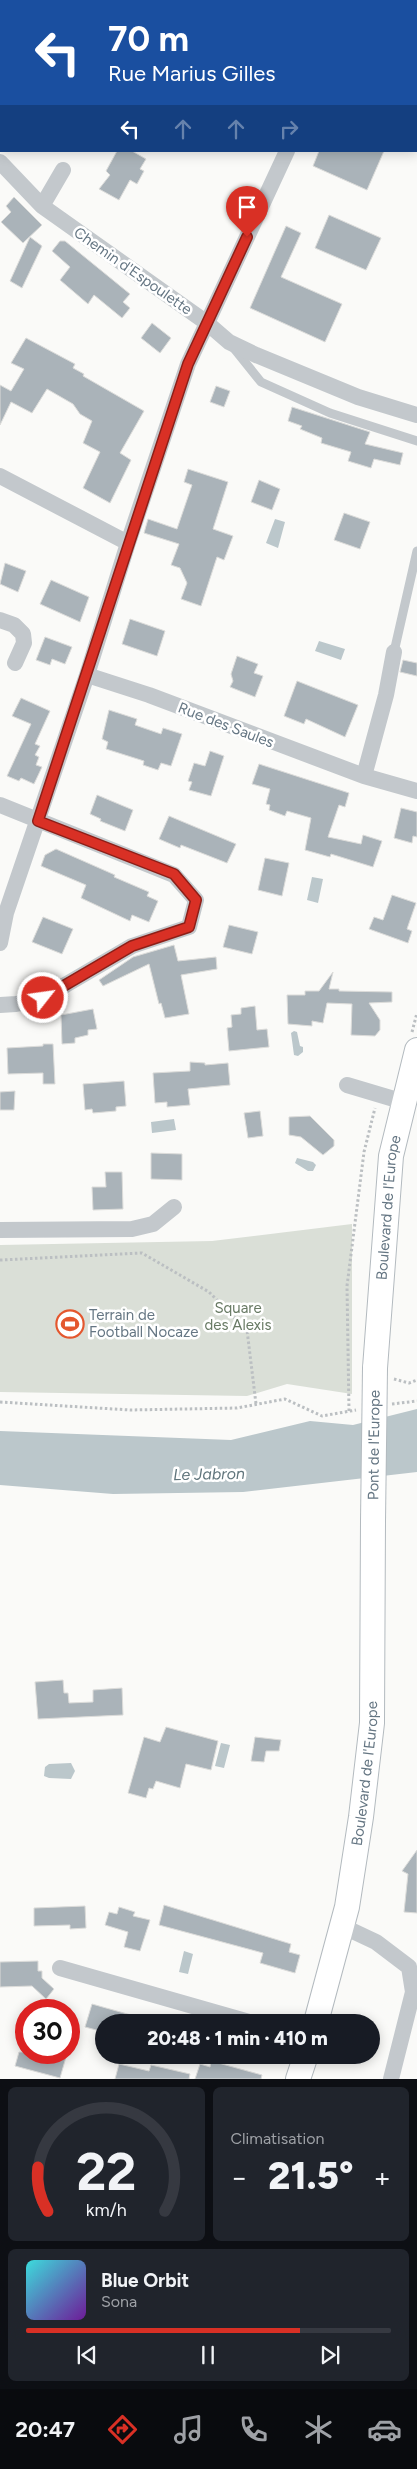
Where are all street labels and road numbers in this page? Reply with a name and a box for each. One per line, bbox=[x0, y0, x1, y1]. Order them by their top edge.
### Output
street label: Chemin d'Espoulette bbox=[70, 223, 196, 319]
street label: Rue des Saules bbox=[176, 698, 276, 752]
street label: Boulevard de l'Europe bbox=[373, 1133, 405, 1281]
street label: Pont de l'Europe bbox=[364, 1390, 384, 1500]
street label: Boulevard de l'Europe bbox=[348, 1701, 381, 1847]

